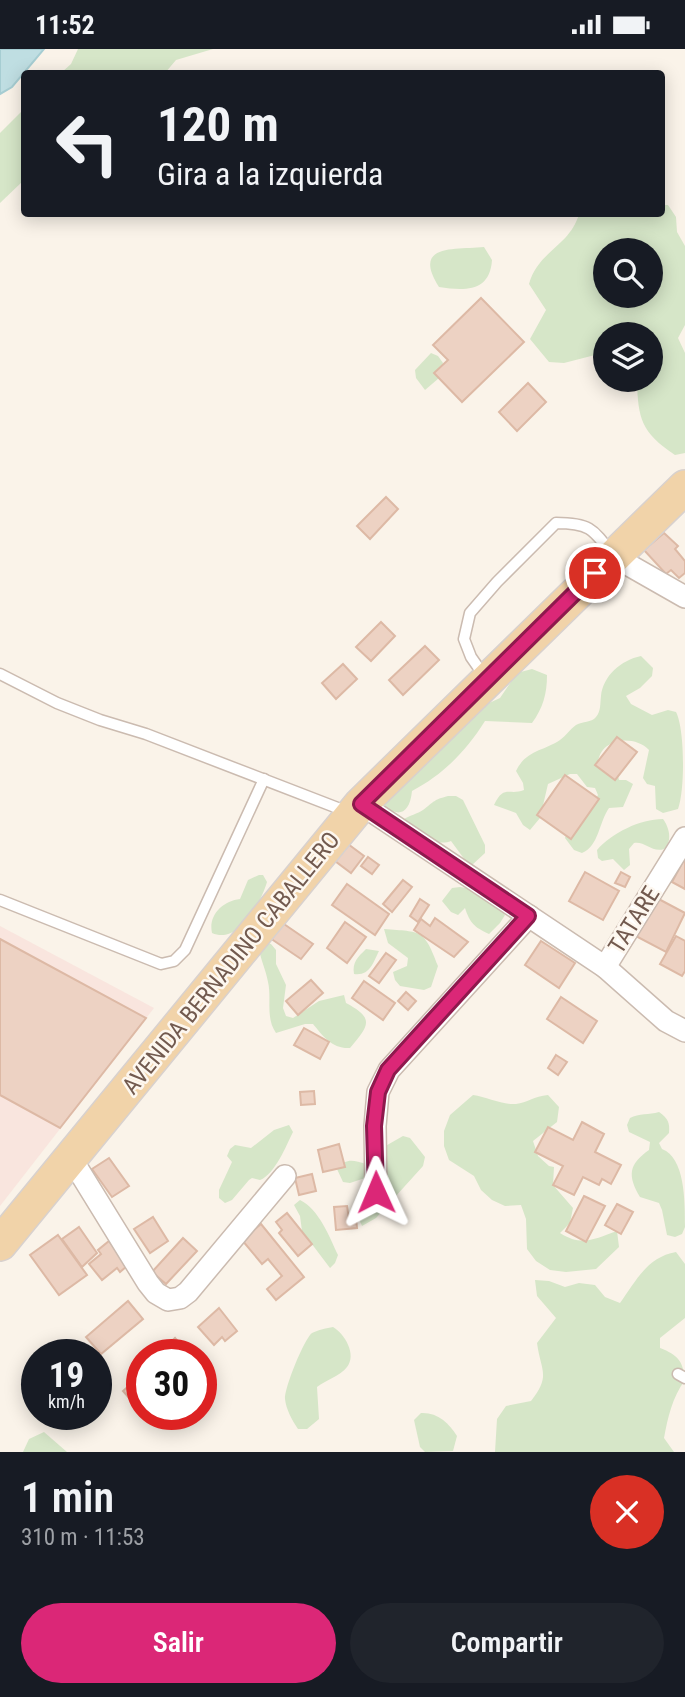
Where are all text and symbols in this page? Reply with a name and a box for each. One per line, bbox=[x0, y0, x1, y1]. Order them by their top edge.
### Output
text: 11:52 bbox=[35, 10, 95, 40]
text: 120 m bbox=[157, 96, 279, 153]
icon: left bbox=[42, 98, 133, 189]
text: Gira a la izquierda bbox=[157, 155, 383, 193]
map controls bbox=[593, 238, 663, 392]
button: search bbox=[593, 238, 663, 308]
button: layers bbox=[593, 322, 663, 392]
pin bbox=[565, 543, 625, 603]
icon: arrive bbox=[576, 554, 614, 592]
street label: AVENIDA BERNADINO CABALLERO bbox=[116, 826, 346, 1100]
street label: TATARE bbox=[603, 881, 666, 959]
position arrow bbox=[339, 1155, 413, 1229]
speed limit sign: 30 bbox=[126, 1339, 217, 1430]
text: 19 bbox=[49, 1355, 84, 1396]
text: km/h bbox=[48, 1391, 85, 1412]
text: 1 min bbox=[21, 1473, 114, 1522]
button: close bbox=[590, 1475, 664, 1549]
text: 310 m · 11:53 bbox=[21, 1524, 145, 1551]
button: Salir bbox=[21, 1603, 336, 1683]
button: Compartir bbox=[350, 1603, 664, 1683]

